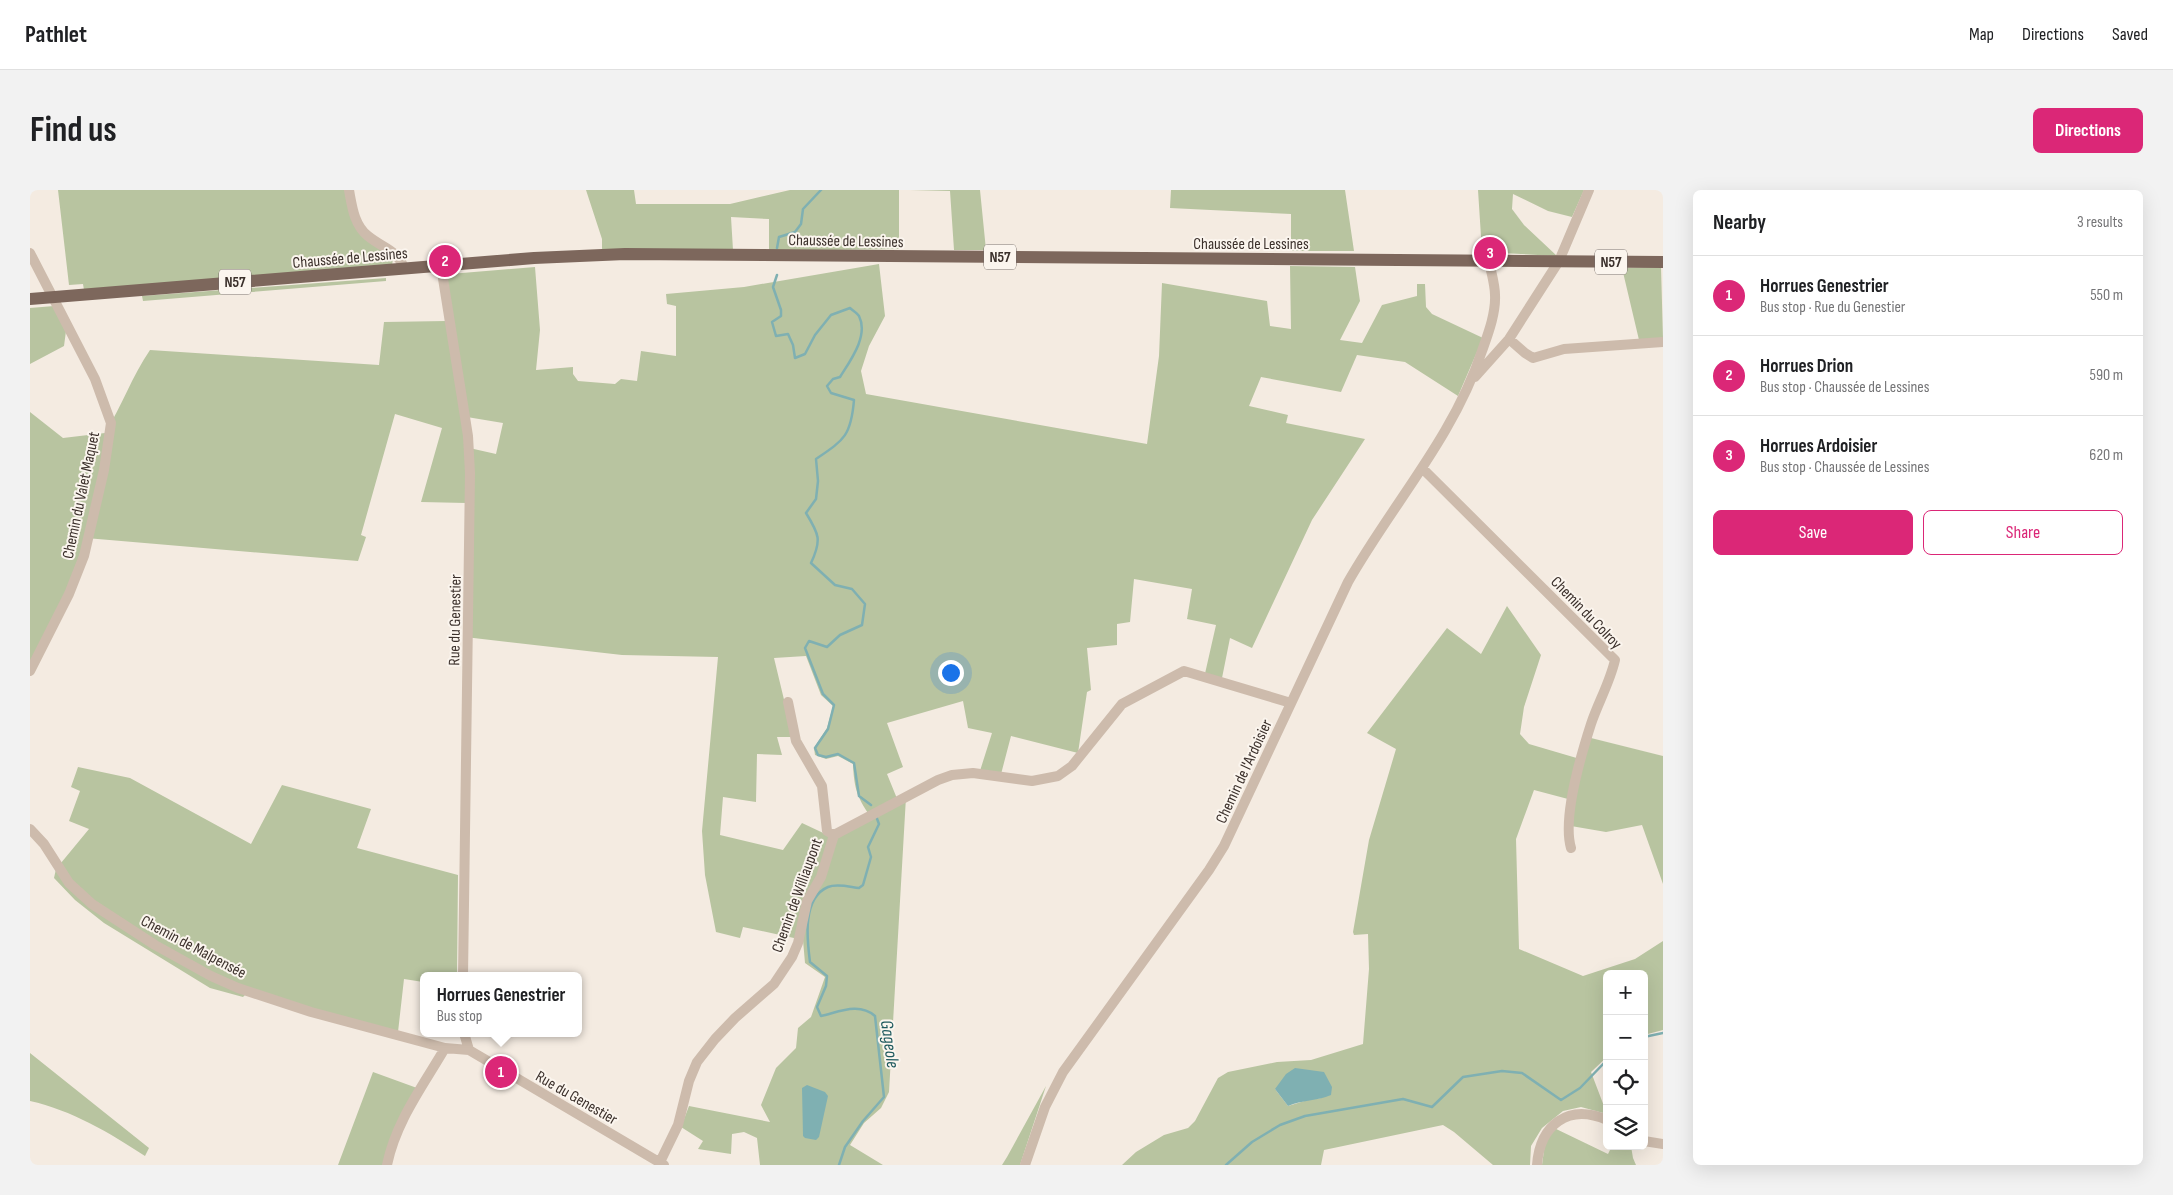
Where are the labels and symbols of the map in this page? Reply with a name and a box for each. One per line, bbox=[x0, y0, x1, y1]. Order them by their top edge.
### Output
street label: Chaussée de Lessines bbox=[788, 231, 904, 252]
pin: 3 bbox=[1474, 234, 1506, 272]
street label: Chaussée de Lessines bbox=[1193, 235, 1309, 254]
pin: 2 bbox=[429, 242, 461, 280]
street label: Chaussée de Lessines bbox=[292, 244, 409, 273]
road number: N57 bbox=[984, 244, 1016, 270]
road number: N57 bbox=[1595, 250, 1627, 274]
road number: N57 bbox=[219, 270, 251, 294]
street label: Chemin du Valet Maquet bbox=[59, 430, 104, 561]
street label: Chemin du Colroy bbox=[1546, 573, 1625, 653]
street label: Rue du Genestier bbox=[445, 574, 466, 666]
your location bbox=[938, 660, 964, 686]
street label: Chemin de l'Ardoisier bbox=[1212, 716, 1277, 827]
street label: Chemin de Williaupont bbox=[768, 836, 827, 955]
street label: Chemin de Malpensée bbox=[137, 912, 249, 983]
water label: Gageole bbox=[876, 1019, 903, 1069]
pin: 1 bbox=[485, 1053, 517, 1091]
street label: Rue du Genestier bbox=[532, 1067, 621, 1130]

